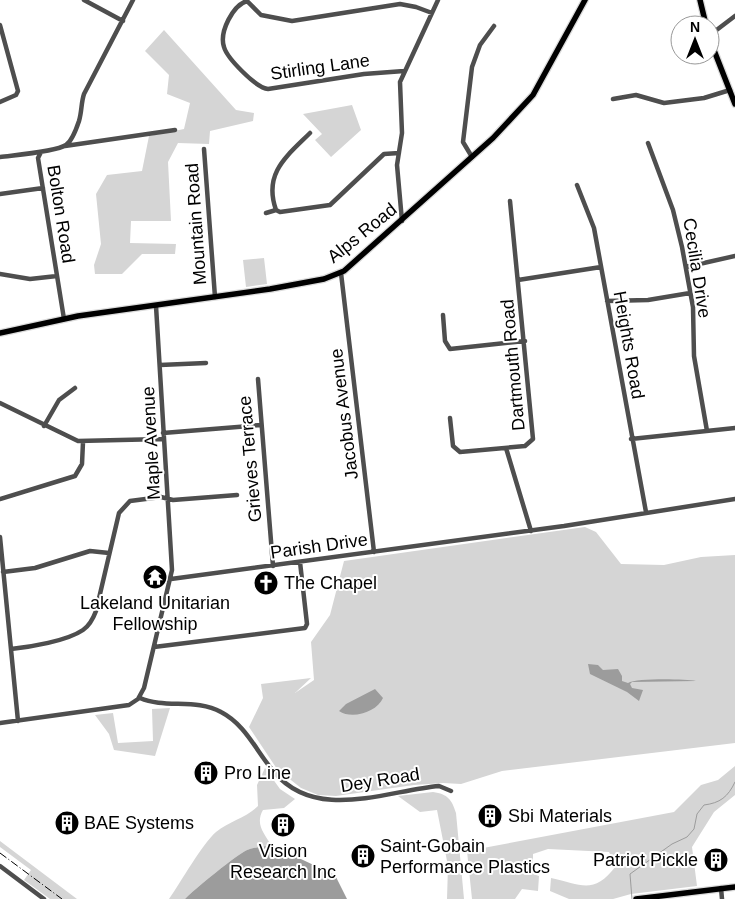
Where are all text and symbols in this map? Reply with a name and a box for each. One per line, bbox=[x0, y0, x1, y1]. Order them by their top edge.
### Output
north arrow bbox=[670, 15, 720, 65]
text: N bbox=[690, 19, 700, 35]
street label: Stirling Lane bbox=[269, 50, 371, 84]
street label: Mountain Road bbox=[182, 162, 210, 286]
street label: Bolton Road bbox=[43, 164, 79, 264]
street label: Alps Road bbox=[323, 199, 401, 267]
street label: Cecilia Drive bbox=[679, 217, 715, 319]
street label: Heights Road bbox=[610, 290, 648, 400]
street label: Dartmouth Road bbox=[497, 298, 529, 432]
street label: Jacobus Avenue bbox=[326, 347, 362, 481]
street label: Maple Avenue bbox=[138, 386, 164, 500]
street label: Grieves Terrace bbox=[235, 395, 265, 523]
street label: Parish Drive bbox=[269, 529, 369, 563]
temple icon: Lakeland Unitarian Fellowship bbox=[142, 564, 168, 590]
church icon: The Chapel bbox=[253, 570, 279, 596]
place label: The Chapel bbox=[284, 573, 377, 593]
place label: Lakeland Unitarian Fellowship bbox=[80, 593, 230, 634]
building icon: Pro Line bbox=[193, 760, 219, 786]
place label: Pro Line bbox=[224, 763, 291, 783]
street label: Dey Road bbox=[339, 764, 421, 796]
building icon: Sbi Materials bbox=[477, 803, 503, 829]
place label: Sbi Materials bbox=[508, 806, 612, 826]
building icon: BAE Systems bbox=[54, 810, 80, 836]
building icon: Vision Research Inc bbox=[270, 812, 296, 838]
place label: BAE Systems bbox=[84, 813, 194, 833]
place label: Saint-Gobain Performance Plastics bbox=[380, 836, 550, 877]
place label: Vision Research Inc bbox=[230, 841, 336, 882]
building icon: Saint-Gobain Performance Plastics bbox=[350, 843, 376, 869]
building icon: Patriot Pickle bbox=[703, 847, 729, 873]
place label: Patriot Pickle bbox=[593, 850, 698, 870]

